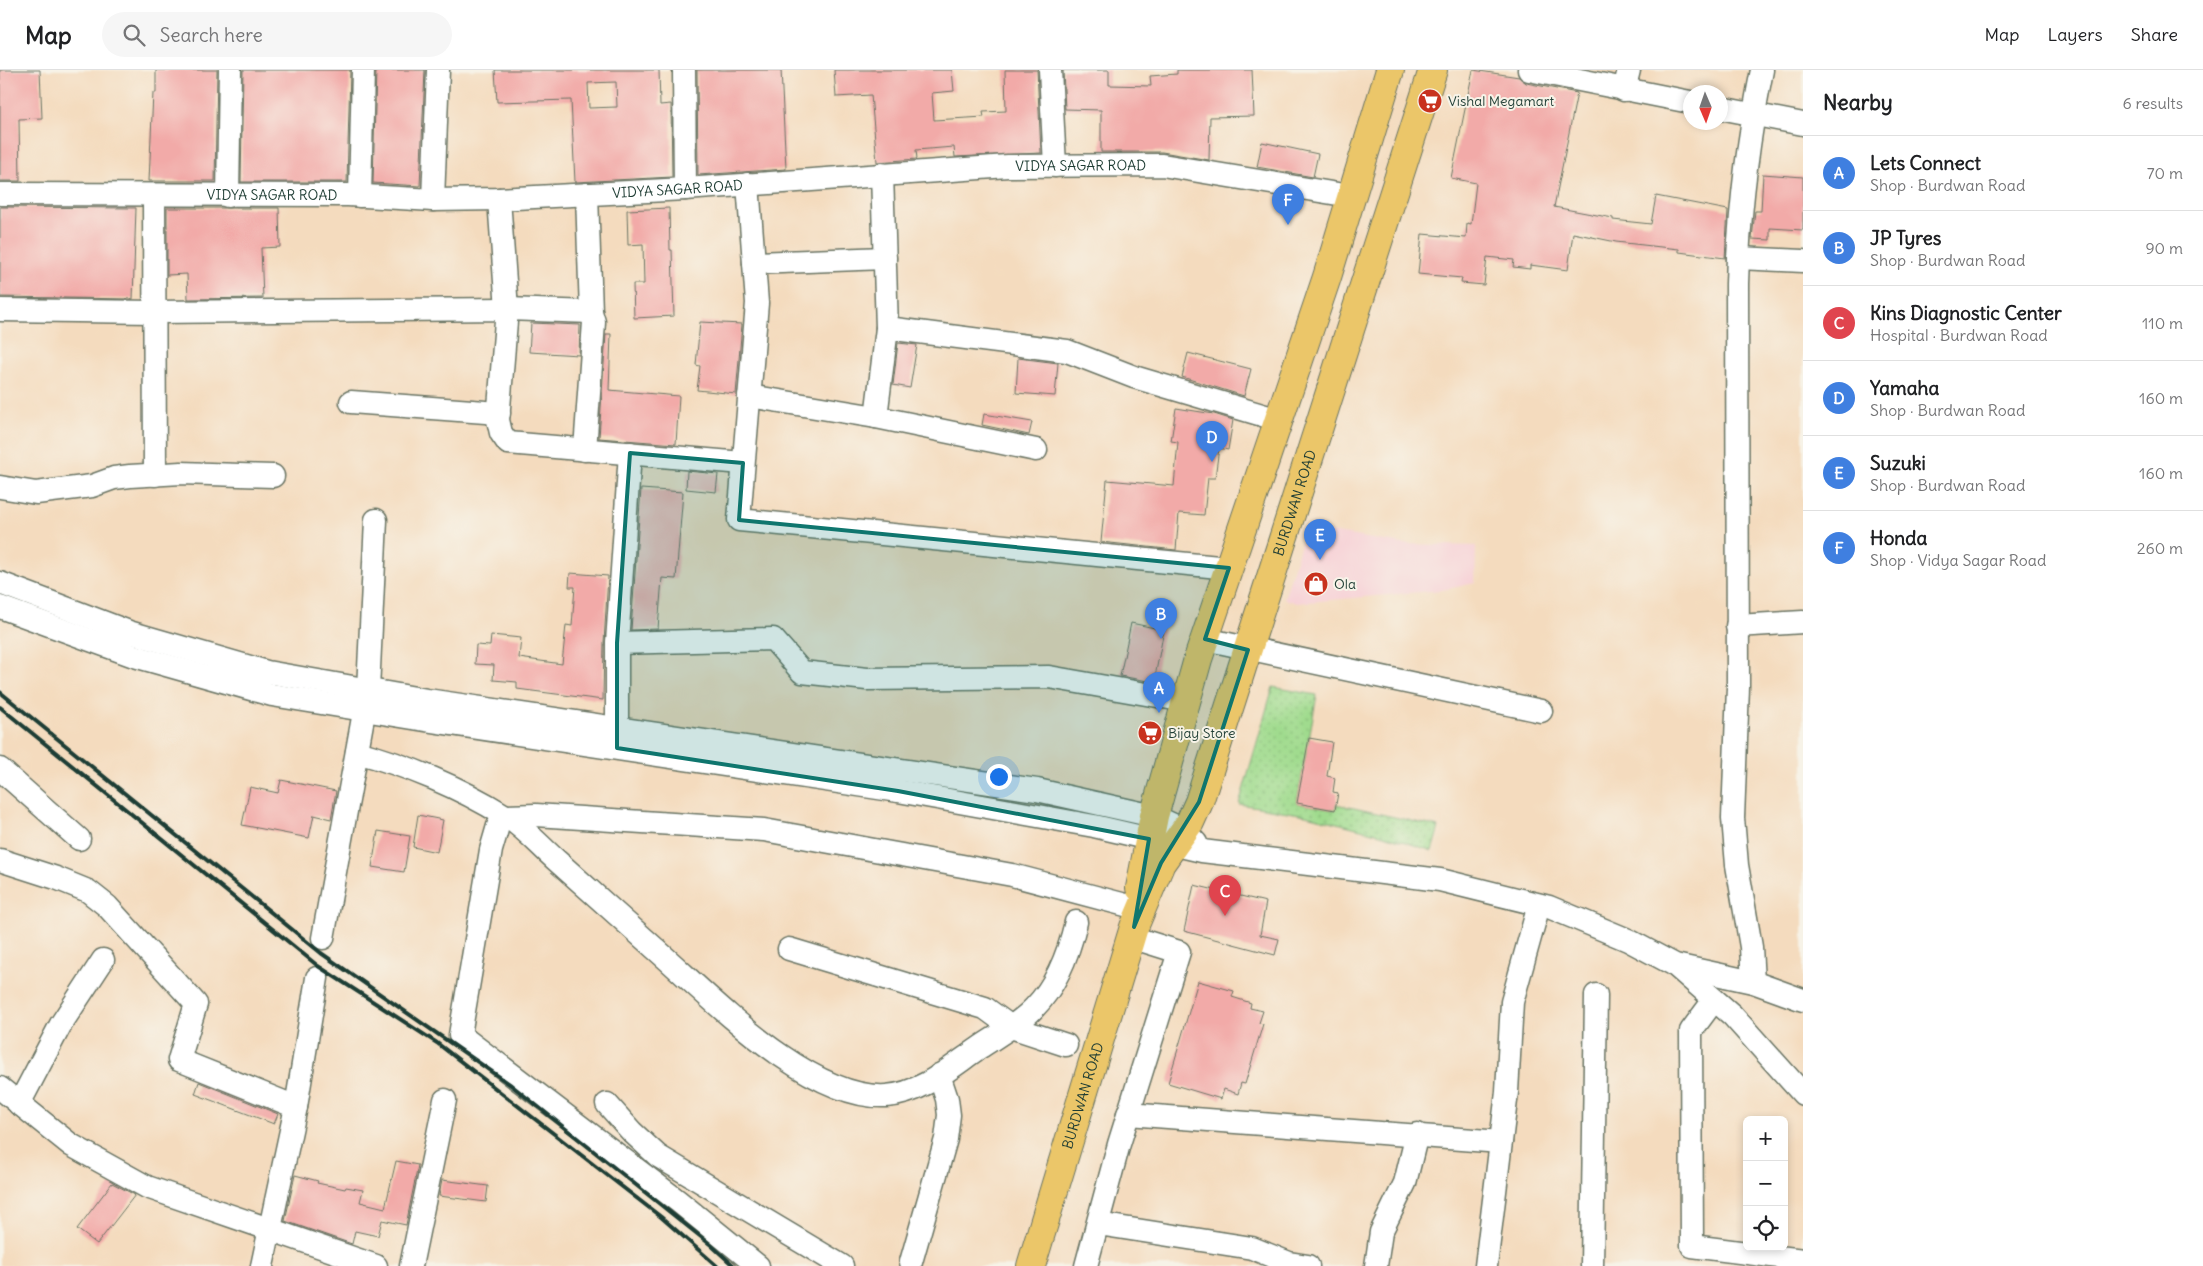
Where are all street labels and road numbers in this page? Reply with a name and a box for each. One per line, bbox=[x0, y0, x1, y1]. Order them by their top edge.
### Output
street label: VIDYA SAGAR ROAD bbox=[1015, 156, 1146, 175]
street label: VIDYA SAGAR ROAD bbox=[612, 176, 744, 202]
street label: VIDYA SAGAR ROAD bbox=[207, 186, 338, 204]
street label: BURDWAN ROAD bbox=[1269, 447, 1320, 558]
street label: BURDWAN ROAD bbox=[1058, 1040, 1107, 1151]

